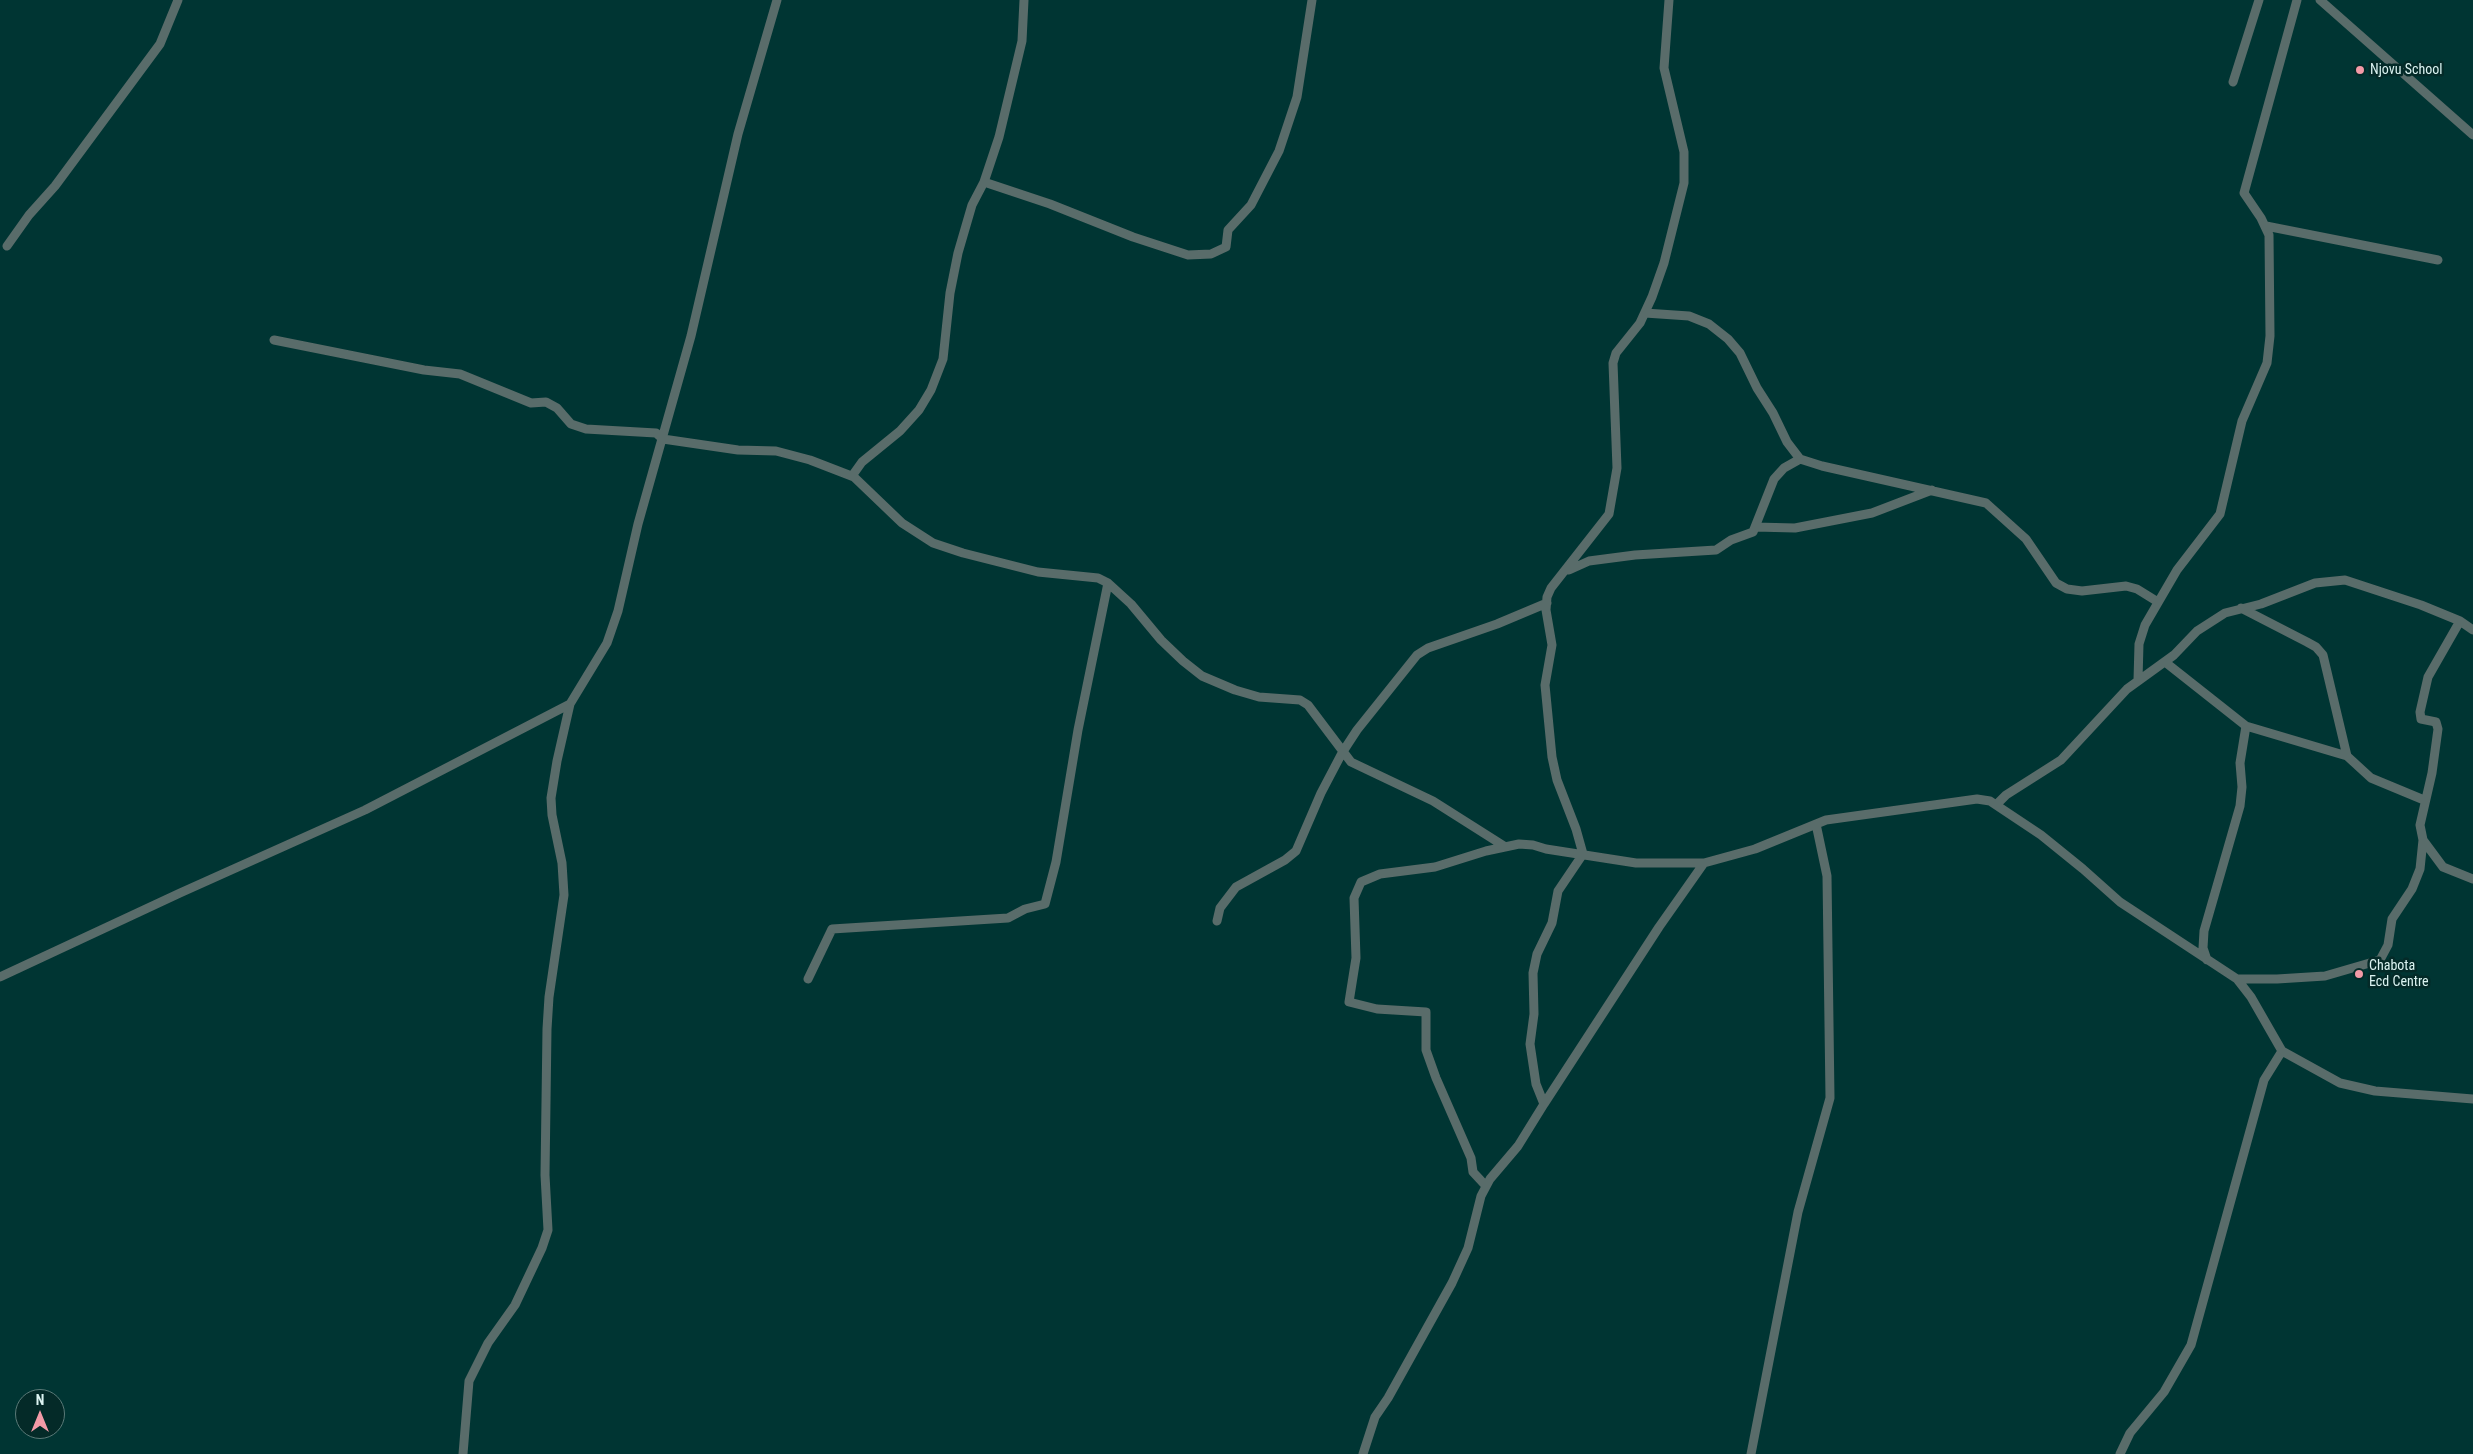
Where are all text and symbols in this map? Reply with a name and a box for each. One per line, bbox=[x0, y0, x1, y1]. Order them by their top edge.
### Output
place label: Njovu School bbox=[2370, 62, 2442, 78]
marker: Njovu School bbox=[2354, 64, 2366, 76]
place label: Chabota Ecd Centre bbox=[2369, 958, 2429, 990]
marker: Chabota Ecd Centre bbox=[2353, 968, 2365, 980]
north arrow bbox=[15, 1389, 65, 1439]
text: N bbox=[36, 1392, 44, 1408]

